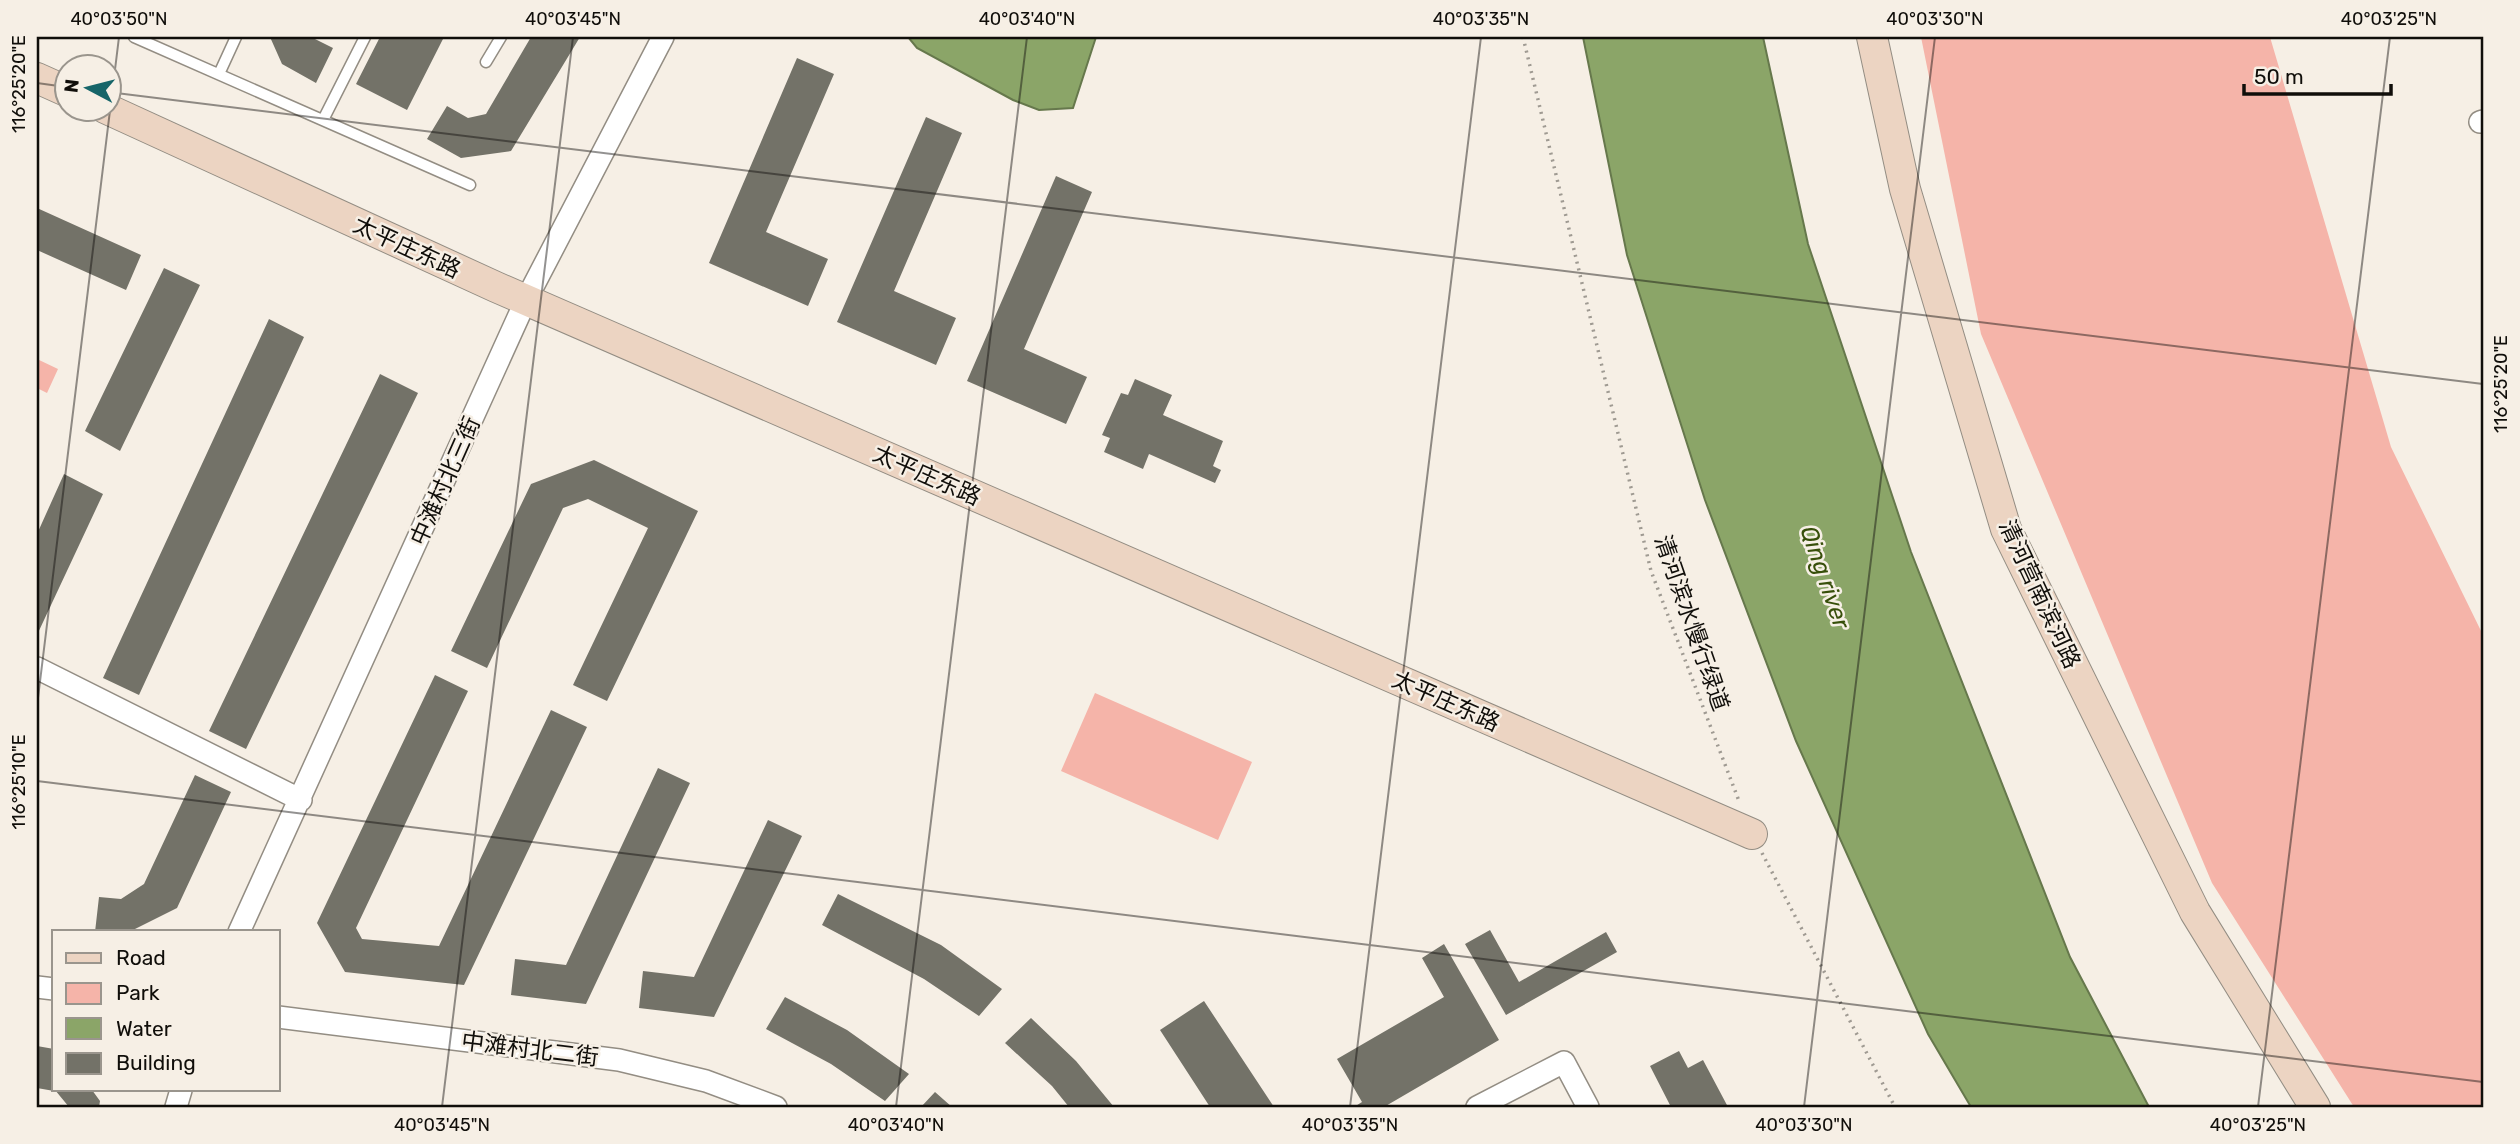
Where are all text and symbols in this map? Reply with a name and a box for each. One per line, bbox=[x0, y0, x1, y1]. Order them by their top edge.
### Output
text: 40°03'50"N bbox=[70, 8, 168, 30]
text: 40°03'45"N bbox=[525, 8, 621, 30]
text: 40°03'40"N bbox=[979, 8, 1075, 30]
text: 40°03'35"N bbox=[1433, 8, 1529, 30]
text: 40°03'30"N bbox=[1886, 8, 1984, 30]
text: 40°03'25"N bbox=[2341, 8, 2437, 30]
text: 116°25'20"E bbox=[8, 35, 30, 133]
north arrow bbox=[52, 52, 122, 122]
scale bar bbox=[2244, 52, 2390, 96]
text: 50 m bbox=[2254, 64, 2304, 89]
text: N bbox=[59, 78, 84, 94]
street label: 太平庄东路 bbox=[349, 210, 465, 284]
text: 116°25'20"E bbox=[2490, 335, 2512, 433]
street label: 中滩村北三街 bbox=[404, 412, 486, 550]
street label: 太平庄东路 bbox=[869, 439, 985, 511]
street label: 清河营南滨河路 bbox=[1993, 515, 2087, 673]
water label: Qing river bbox=[1794, 522, 1856, 633]
street label: 清河滨水慢行绿道 bbox=[1649, 531, 1735, 715]
street label: 太平庄东路 bbox=[1388, 665, 1504, 737]
text: 116°25'10"E bbox=[8, 734, 30, 830]
legend bbox=[52, 930, 280, 1092]
text: Road bbox=[116, 945, 166, 970]
text: Park bbox=[116, 980, 160, 1005]
text: Water bbox=[116, 1016, 172, 1041]
street label: 中滩村北二街 bbox=[460, 1027, 600, 1071]
text: Building bbox=[116, 1050, 196, 1075]
text: 40°03'45"N bbox=[394, 1114, 490, 1136]
text: 40°03'40"N bbox=[848, 1114, 944, 1136]
text: 40°03'35"N bbox=[1302, 1114, 1398, 1136]
text: 40°03'30"N bbox=[1755, 1114, 1853, 1136]
text: 40°03'25"N bbox=[2210, 1114, 2306, 1136]

